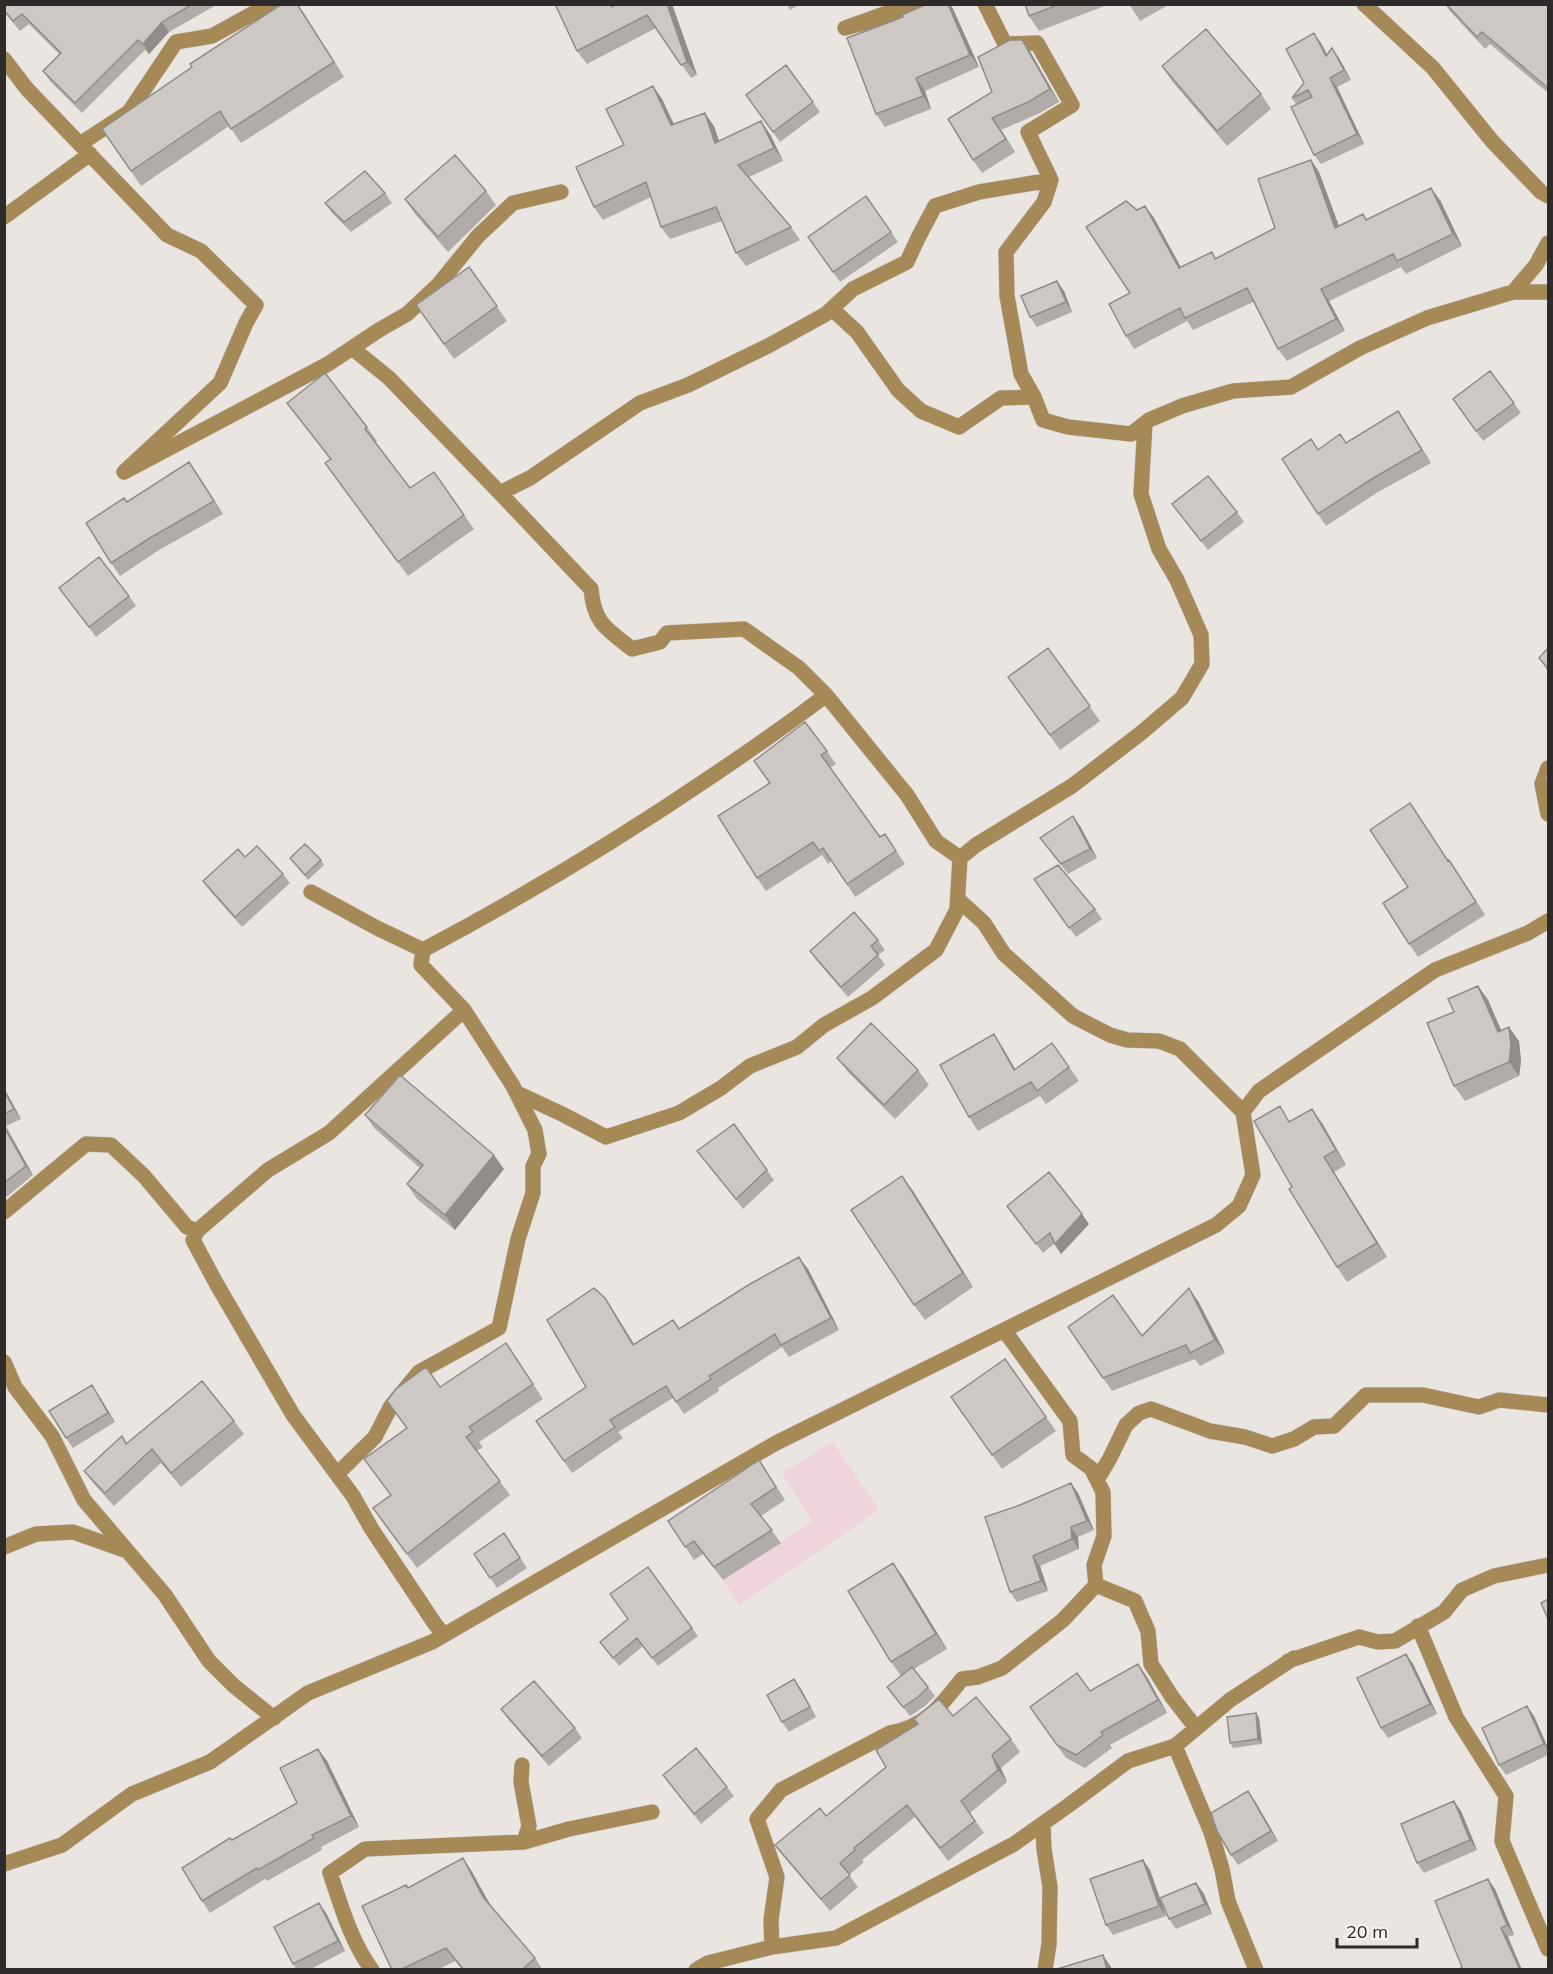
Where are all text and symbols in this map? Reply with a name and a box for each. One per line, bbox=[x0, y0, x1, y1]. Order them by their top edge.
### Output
scale bar bbox=[1337, 1911, 1416, 1949]
text: 20 m bbox=[1346, 1920, 1388, 1943]

